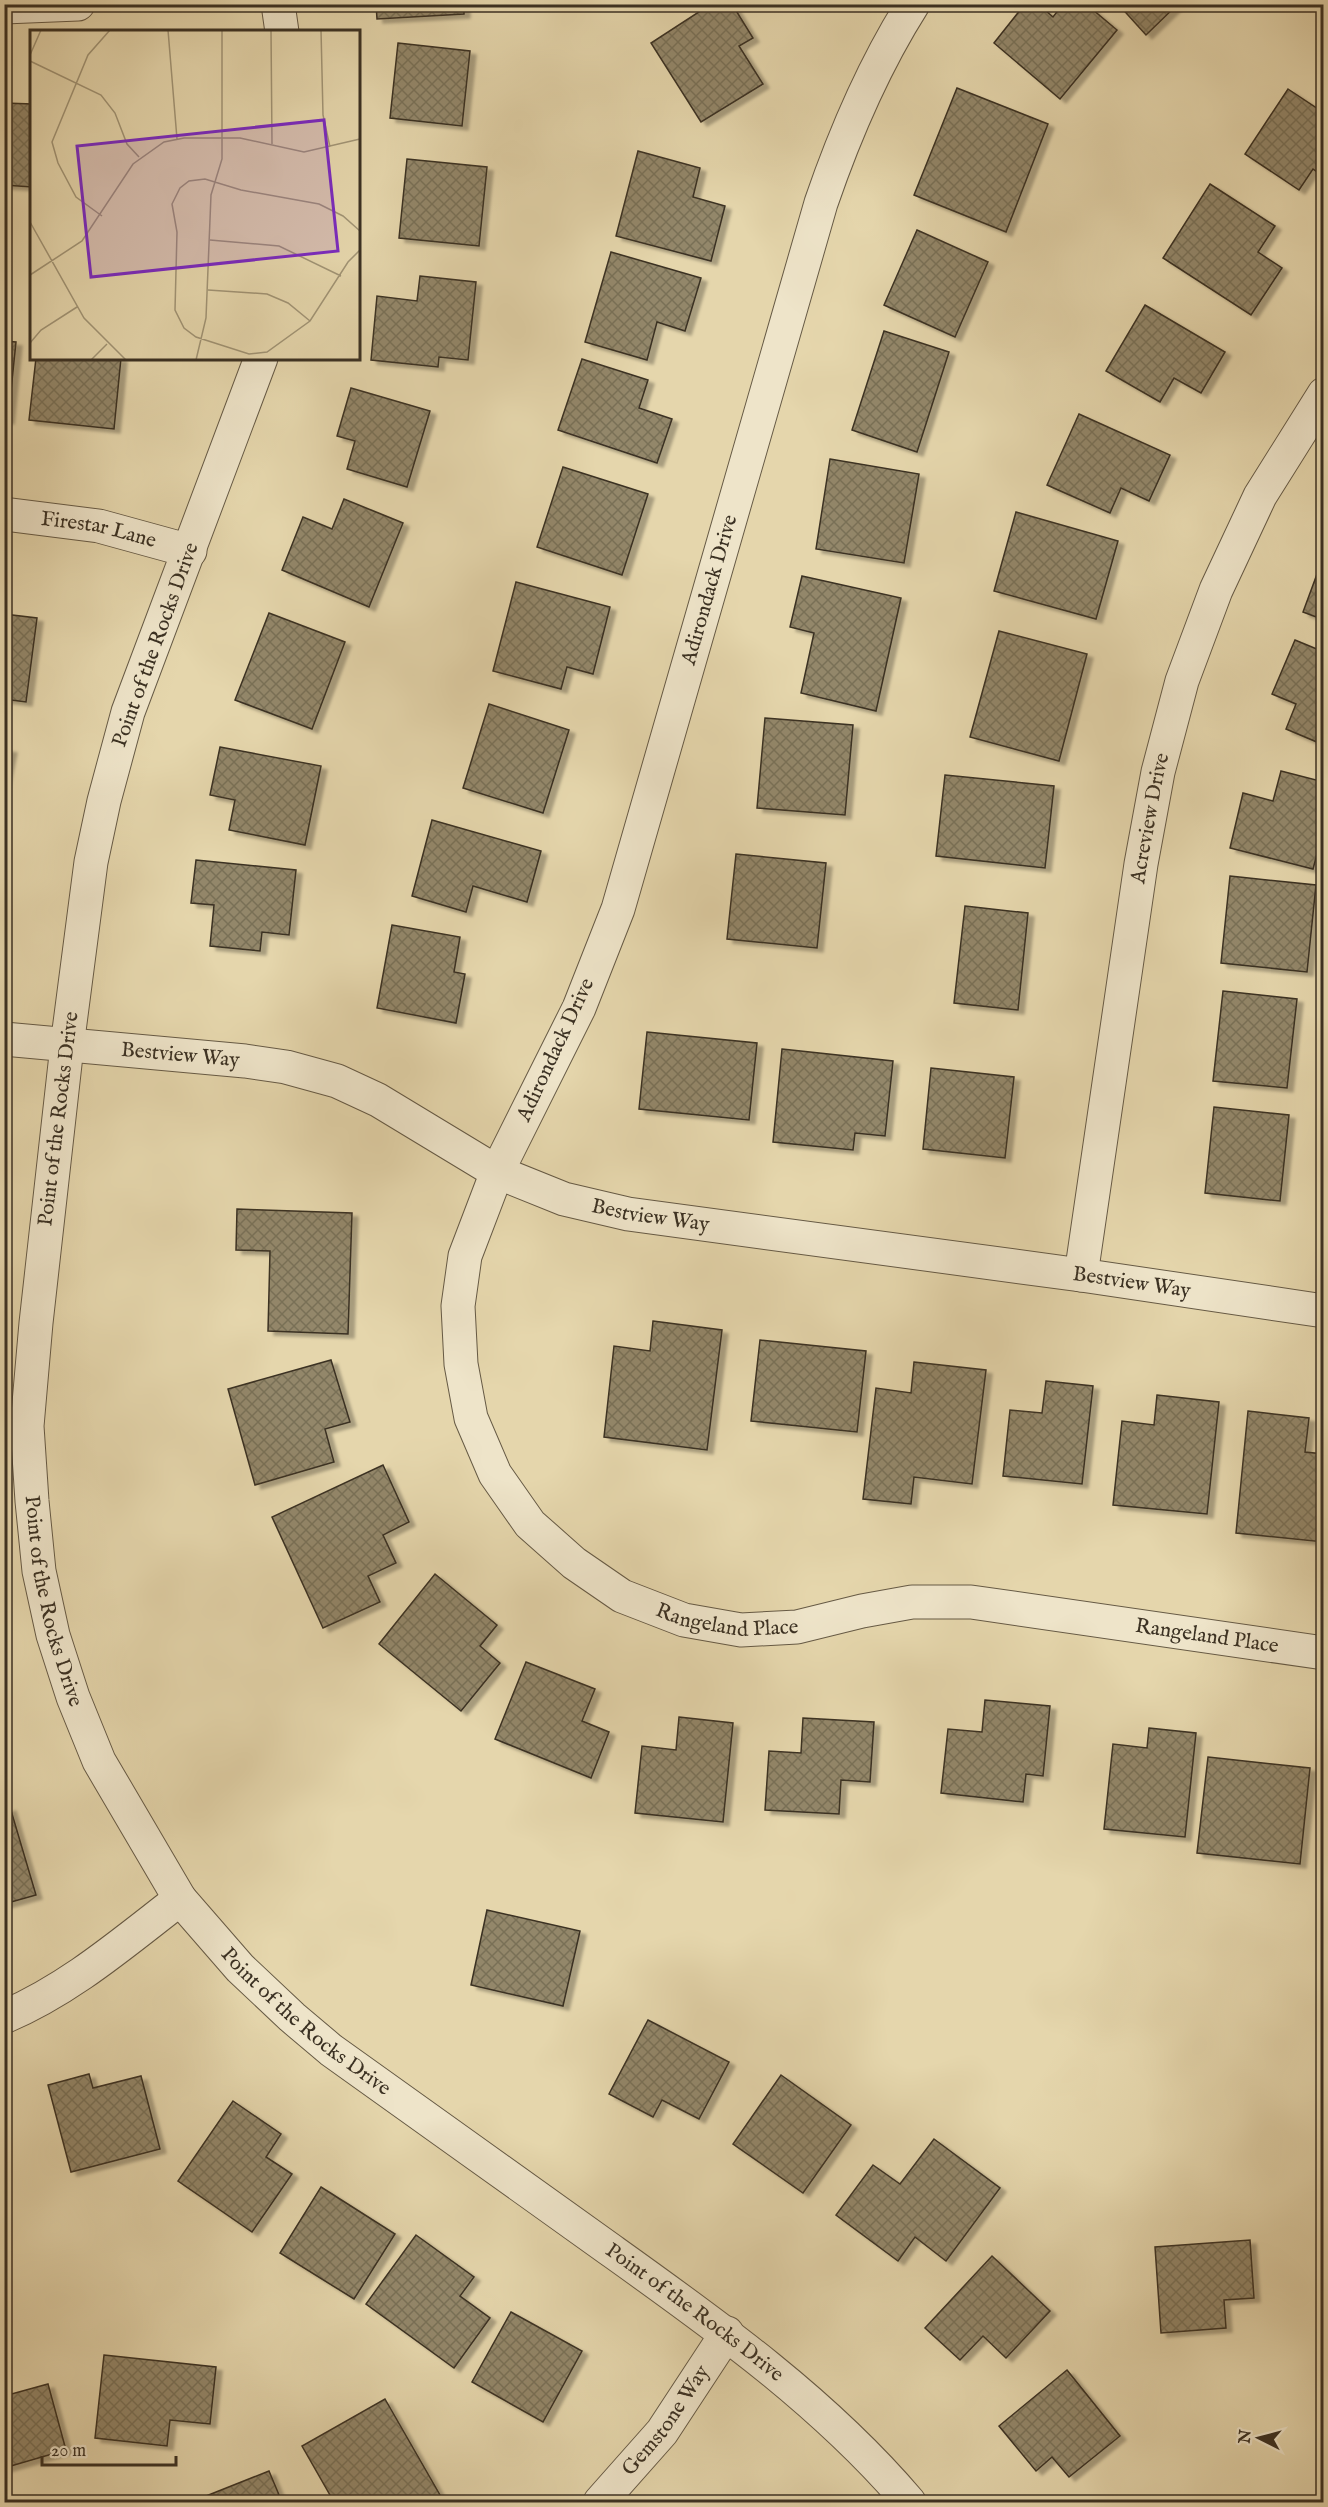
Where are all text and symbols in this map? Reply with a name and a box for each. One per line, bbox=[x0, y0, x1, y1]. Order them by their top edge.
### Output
inset map bbox=[30, 30, 360, 360]
street label: Firestar Lane bbox=[39, 505, 160, 555]
street label: Adirondack Drive bbox=[675, 511, 744, 669]
street label: Point of the Rocks Drive bbox=[106, 539, 206, 751]
street label: Acreview Drive bbox=[1125, 750, 1176, 886]
street label: Adirondack Drive bbox=[511, 974, 601, 1127]
street label: Point of the Rocks Drive bbox=[32, 1010, 86, 1228]
street label: Bestview Way bbox=[120, 1036, 241, 1074]
street label: Bestview Way bbox=[589, 1192, 712, 1238]
street label: Bestview Way bbox=[1071, 1261, 1193, 1305]
street label: Point of the Rocks Drive bbox=[18, 1494, 89, 1711]
street label: Rangeland Place bbox=[652, 1597, 799, 1644]
street label: Rangeland Place bbox=[1133, 1612, 1281, 1660]
street label: Point of the Rocks Drive bbox=[215, 1942, 396, 2102]
street label: Point of the Rocks Drive bbox=[600, 2237, 789, 2388]
street label: Gemstone Way bbox=[616, 2359, 716, 2482]
north arrow bbox=[1229, 2408, 1289, 2468]
scale bar bbox=[42, 2429, 176, 2467]
text: N bbox=[1235, 2429, 1257, 2446]
text: 20 m bbox=[51, 2440, 86, 2463]

